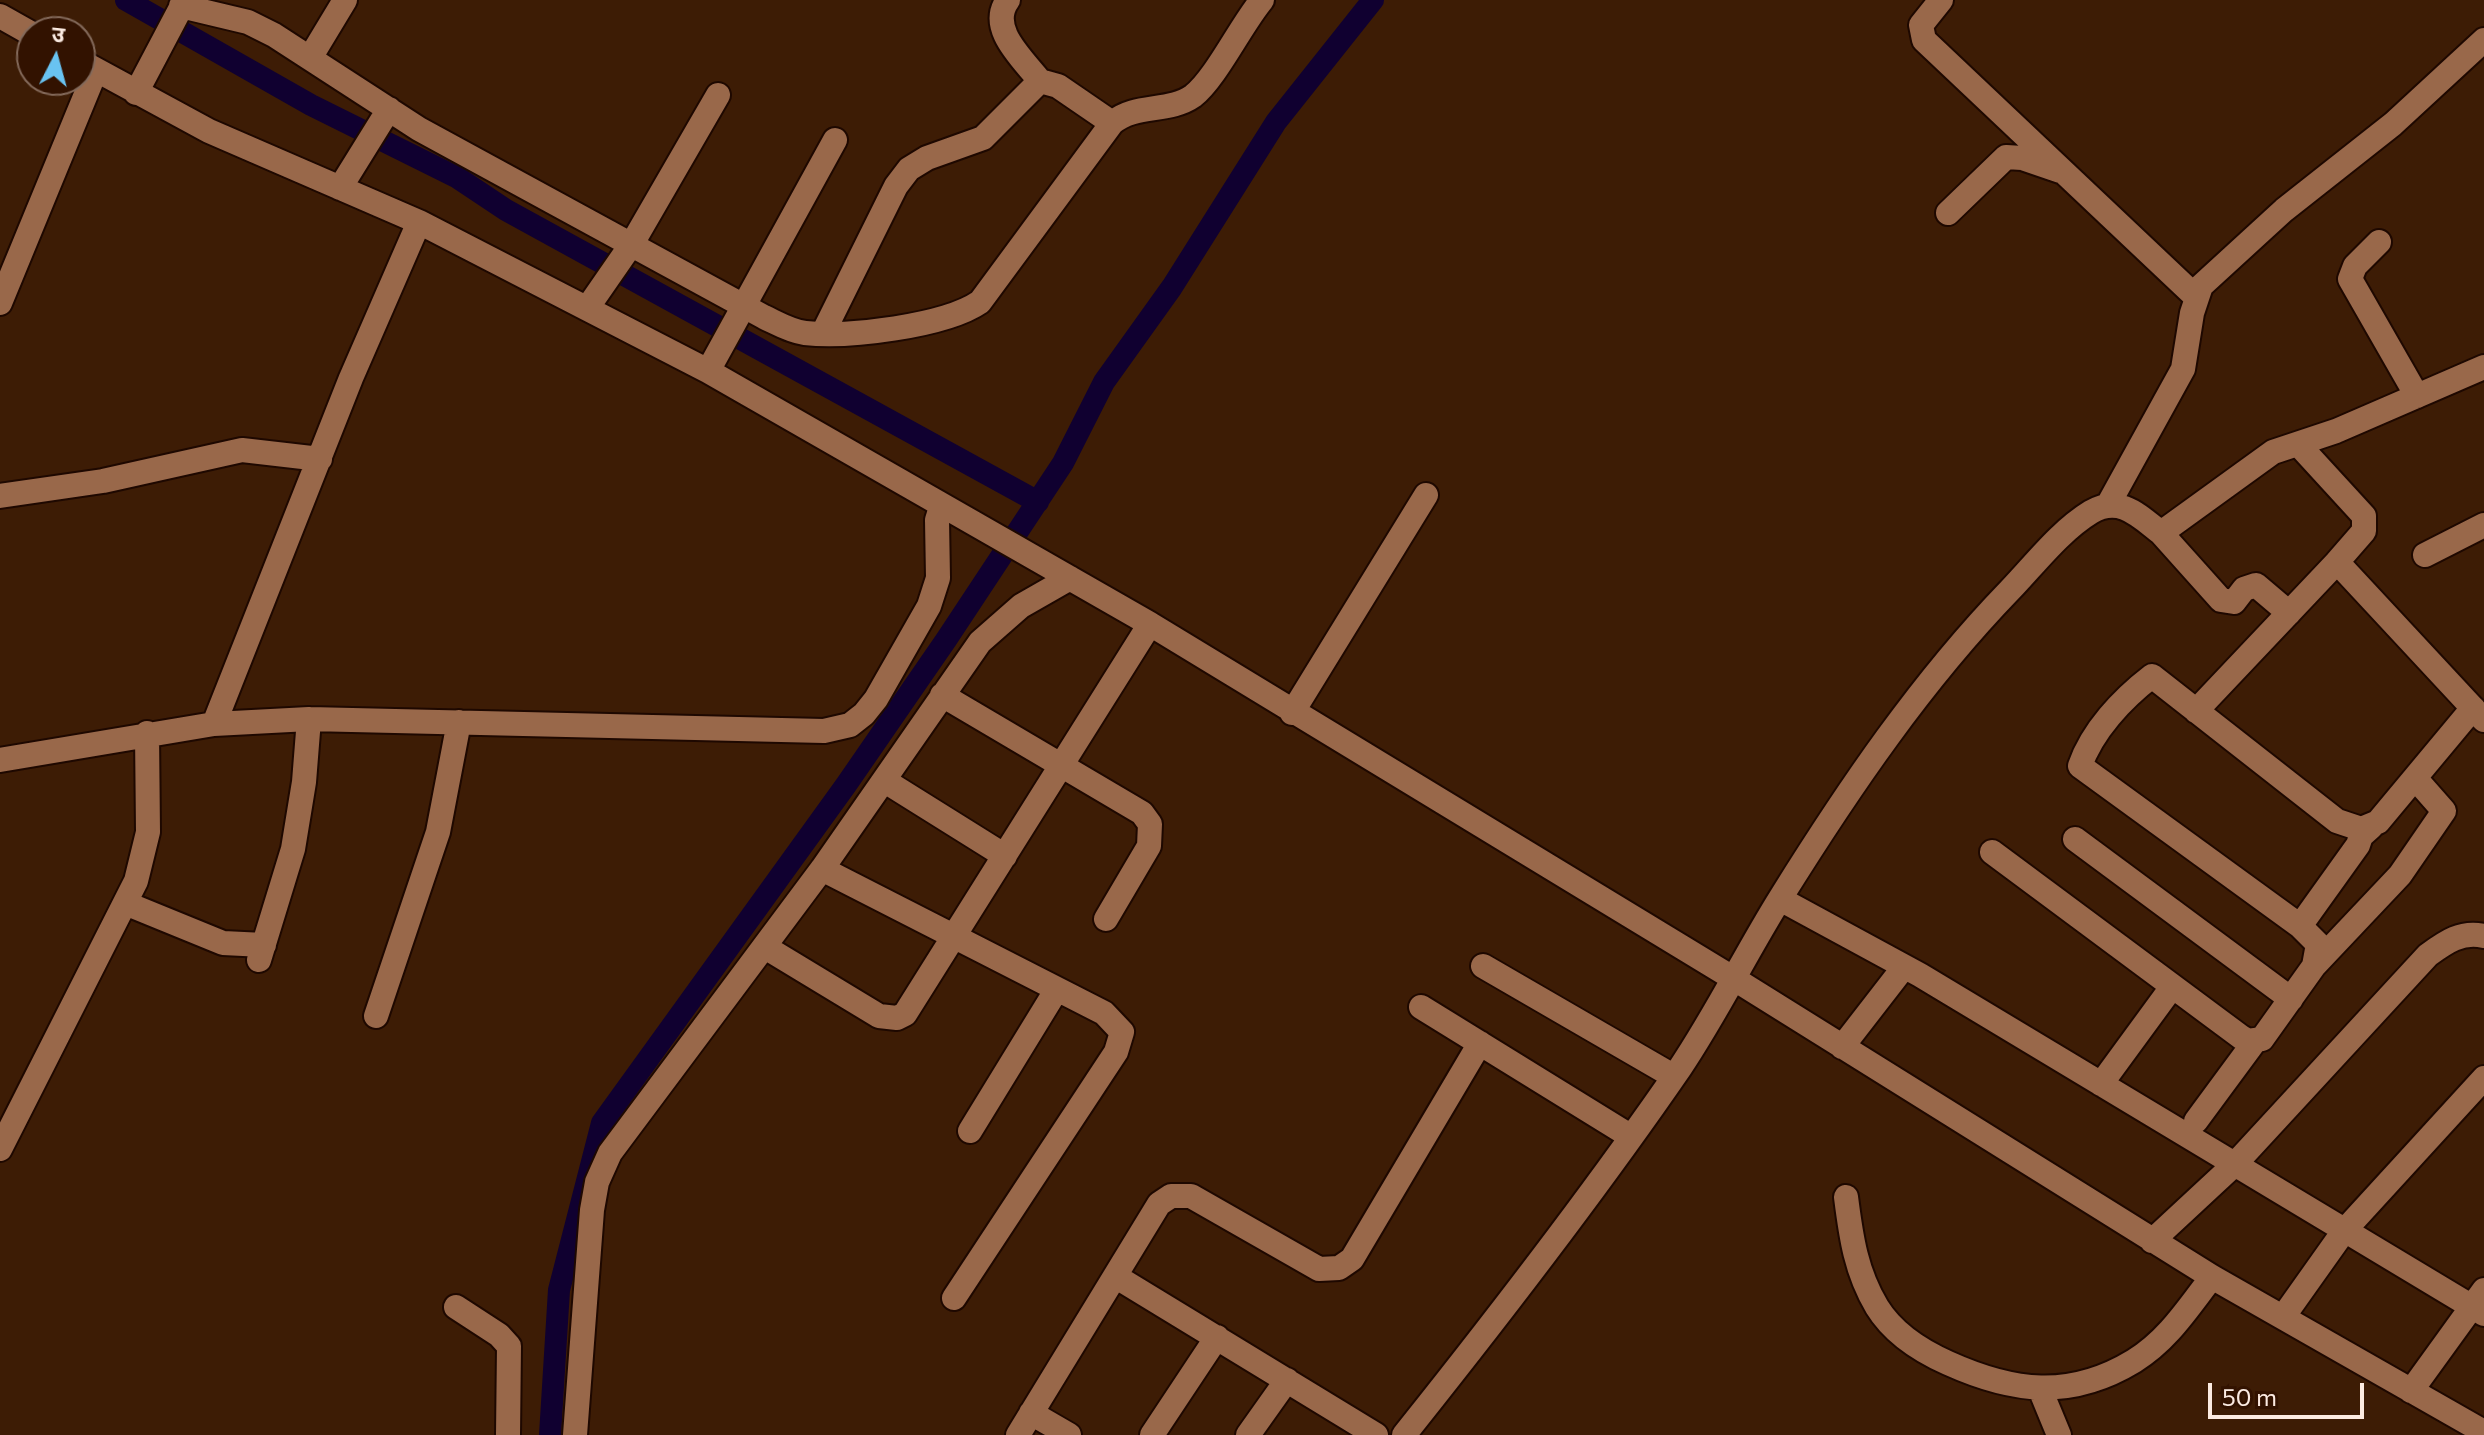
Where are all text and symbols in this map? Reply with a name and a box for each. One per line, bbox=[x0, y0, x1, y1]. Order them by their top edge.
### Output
north arrow bbox=[16, 16, 96, 96]
text: उ bbox=[51, 20, 66, 48]
scale bar bbox=[2212, 1367, 2368, 1417]
text: 50 m bbox=[2222, 1382, 2277, 1411]

